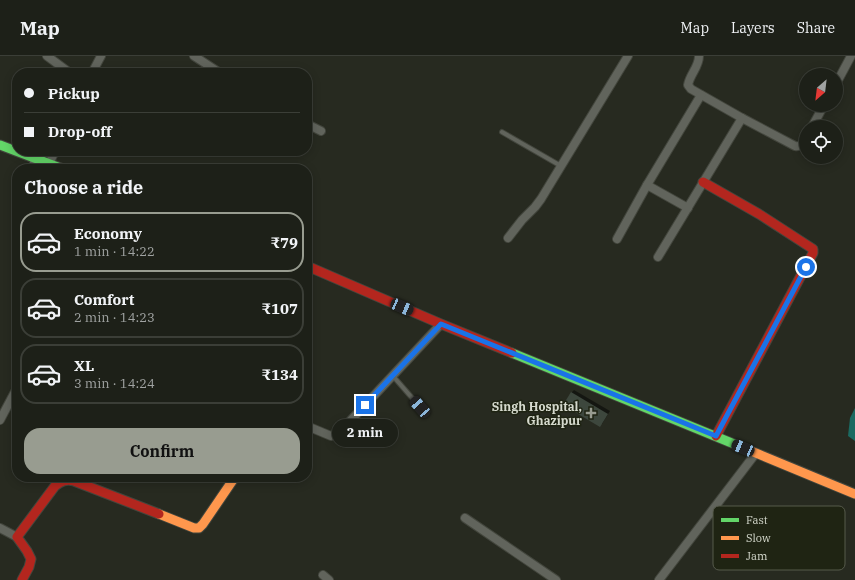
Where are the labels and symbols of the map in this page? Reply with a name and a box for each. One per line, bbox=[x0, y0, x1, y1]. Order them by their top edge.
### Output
north arrow bbox=[799, 68, 843, 112]
route start bbox=[797, 258, 815, 276]
car bbox=[389, 297, 415, 317]
car bbox=[408, 394, 432, 420]
route end bbox=[356, 396, 374, 414]
place label: Singh Hospital, Ghazipur bbox=[492, 399, 582, 428]
marker: Singh Hospital, Ghazipur bbox=[585, 407, 597, 419]
callout: 2 min bbox=[332, 419, 398, 447]
car bbox=[730, 438, 756, 458]
legend bbox=[713, 506, 845, 570]
text: Fast bbox=[746, 513, 768, 527]
text: Slow bbox=[746, 531, 771, 545]
text: Jam bbox=[746, 549, 768, 563]

